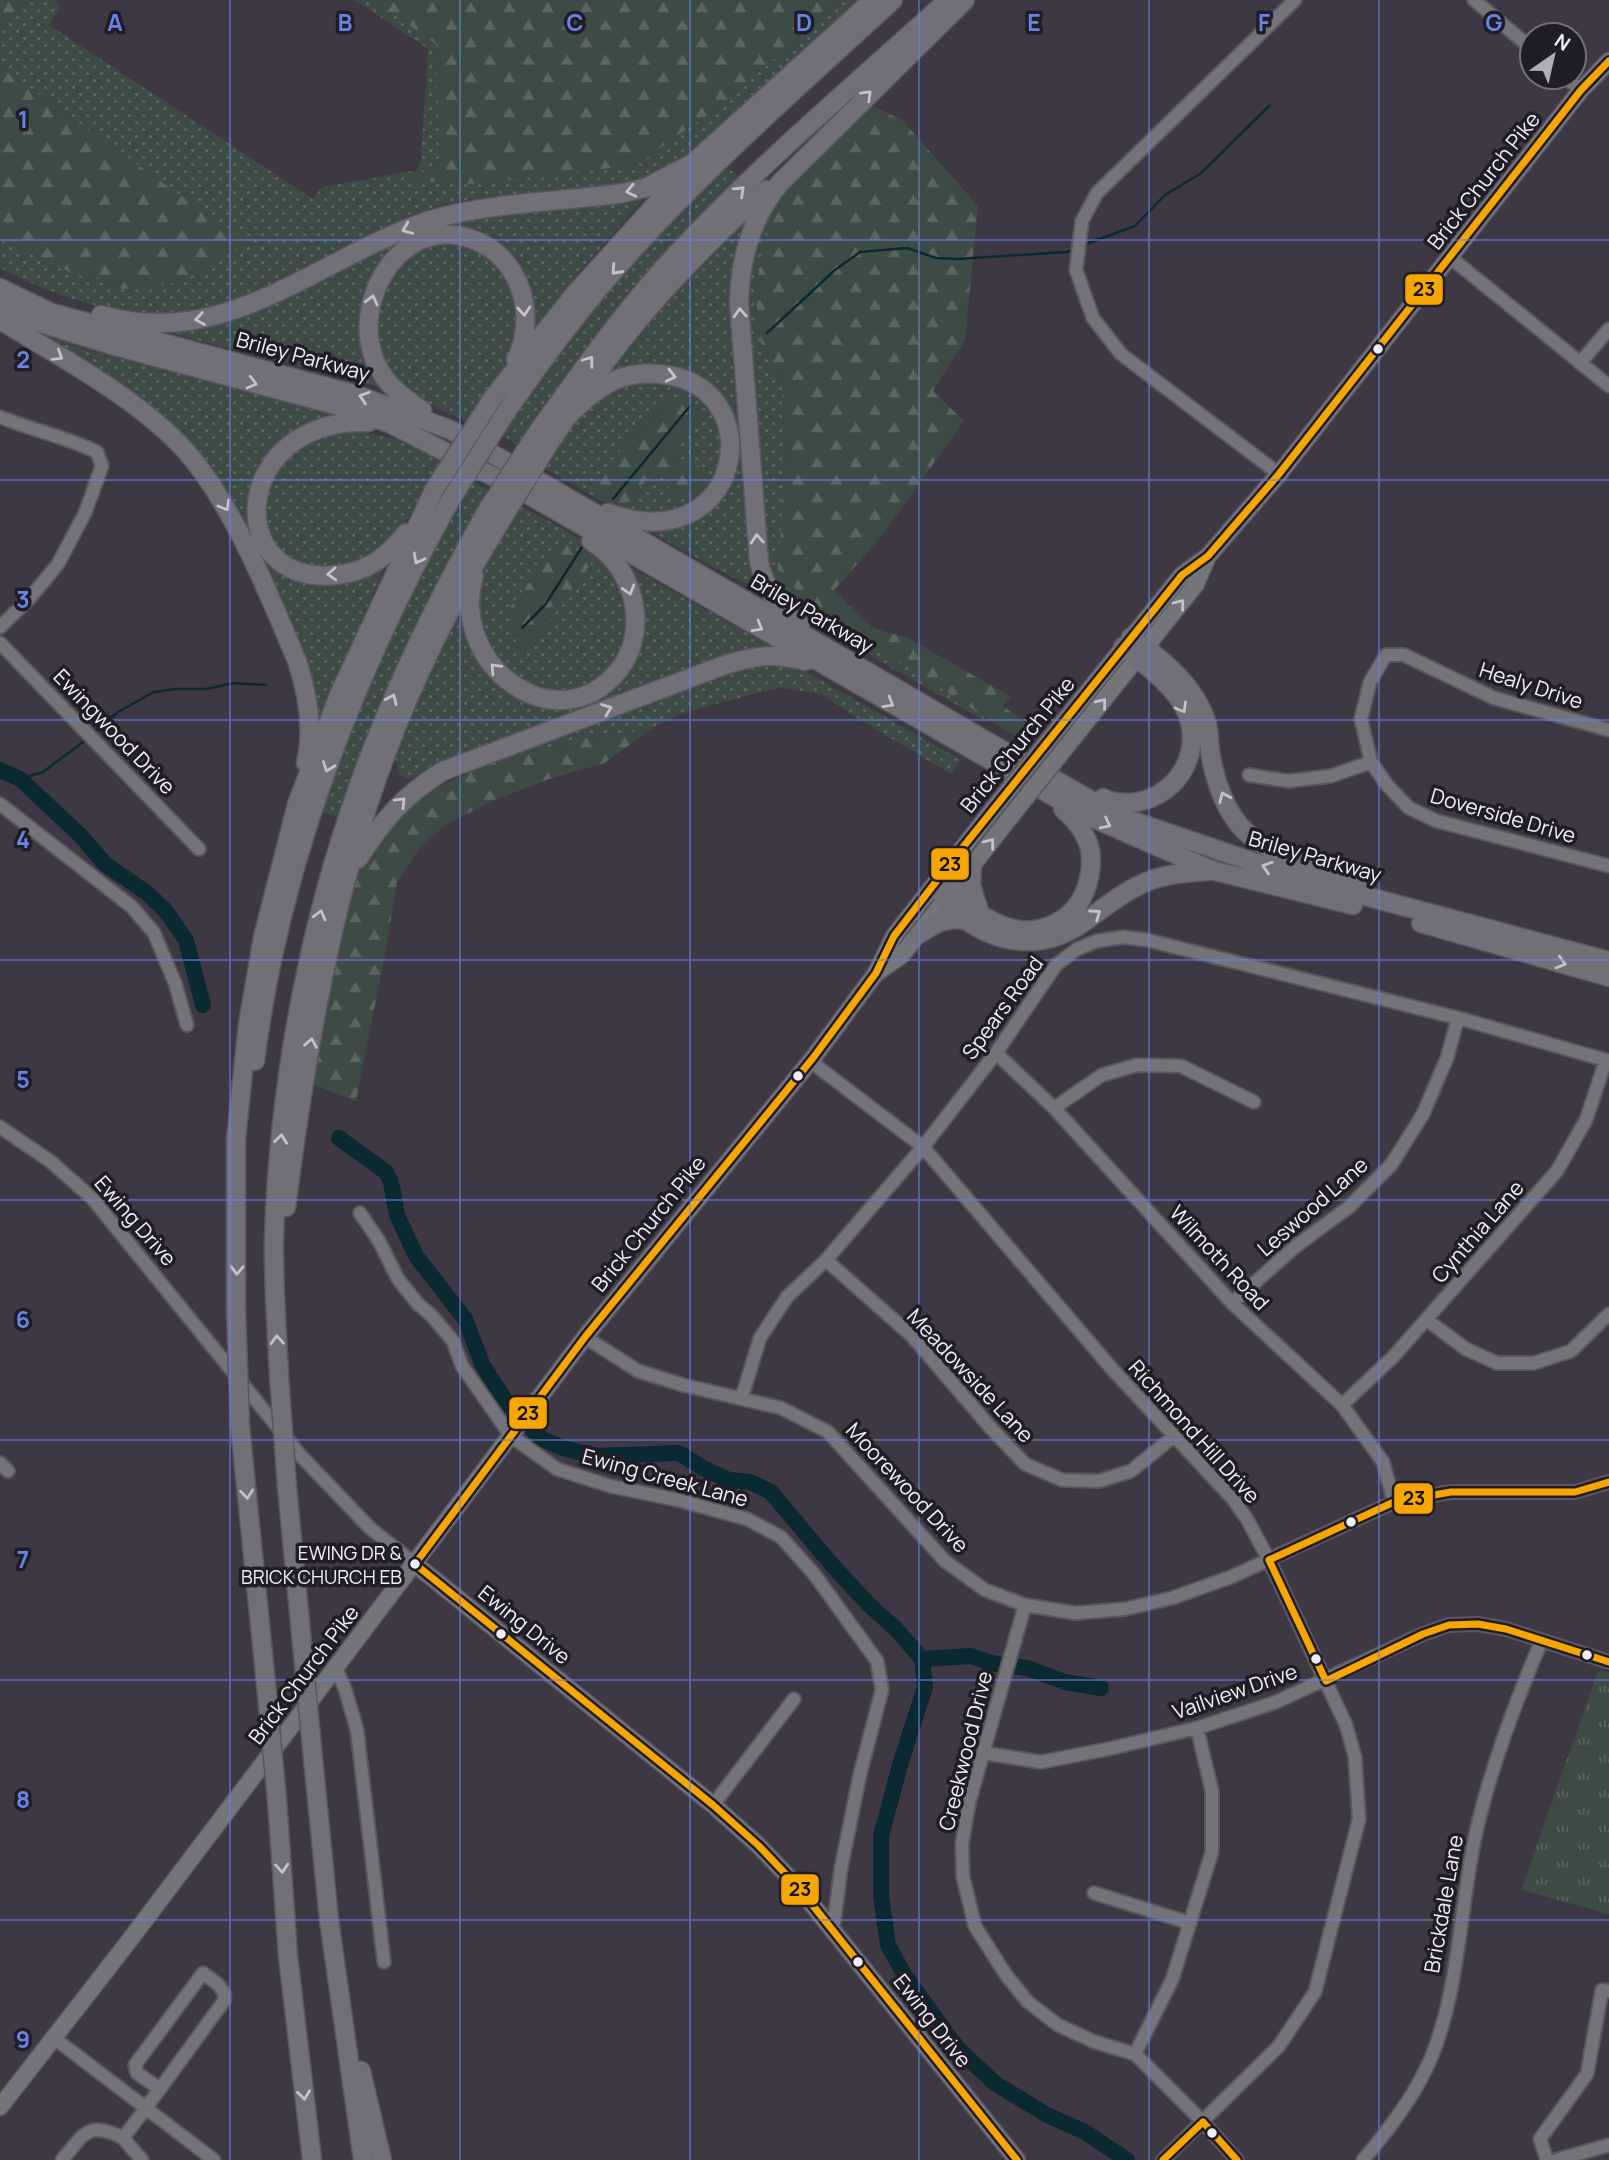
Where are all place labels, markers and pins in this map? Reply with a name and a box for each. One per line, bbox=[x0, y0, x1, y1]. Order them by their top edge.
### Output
unlabelled marker bbox=[1371, 342, 1385, 356]
unlabelled marker bbox=[791, 1069, 805, 1083]
unlabelled marker bbox=[1344, 1515, 1358, 1529]
place label: EWING DR & BRICK CHURCH EB bbox=[241, 1540, 403, 1590]
marker: EWING DR & BRICK CHURCH EB bbox=[408, 1557, 422, 1571]
unlabelled marker bbox=[494, 1627, 508, 1641]
unlabelled marker bbox=[1580, 1648, 1594, 1662]
unlabelled marker bbox=[1309, 1652, 1323, 1666]
unlabelled marker bbox=[851, 1955, 865, 1969]
unlabelled marker bbox=[1205, 2126, 1219, 2140]

